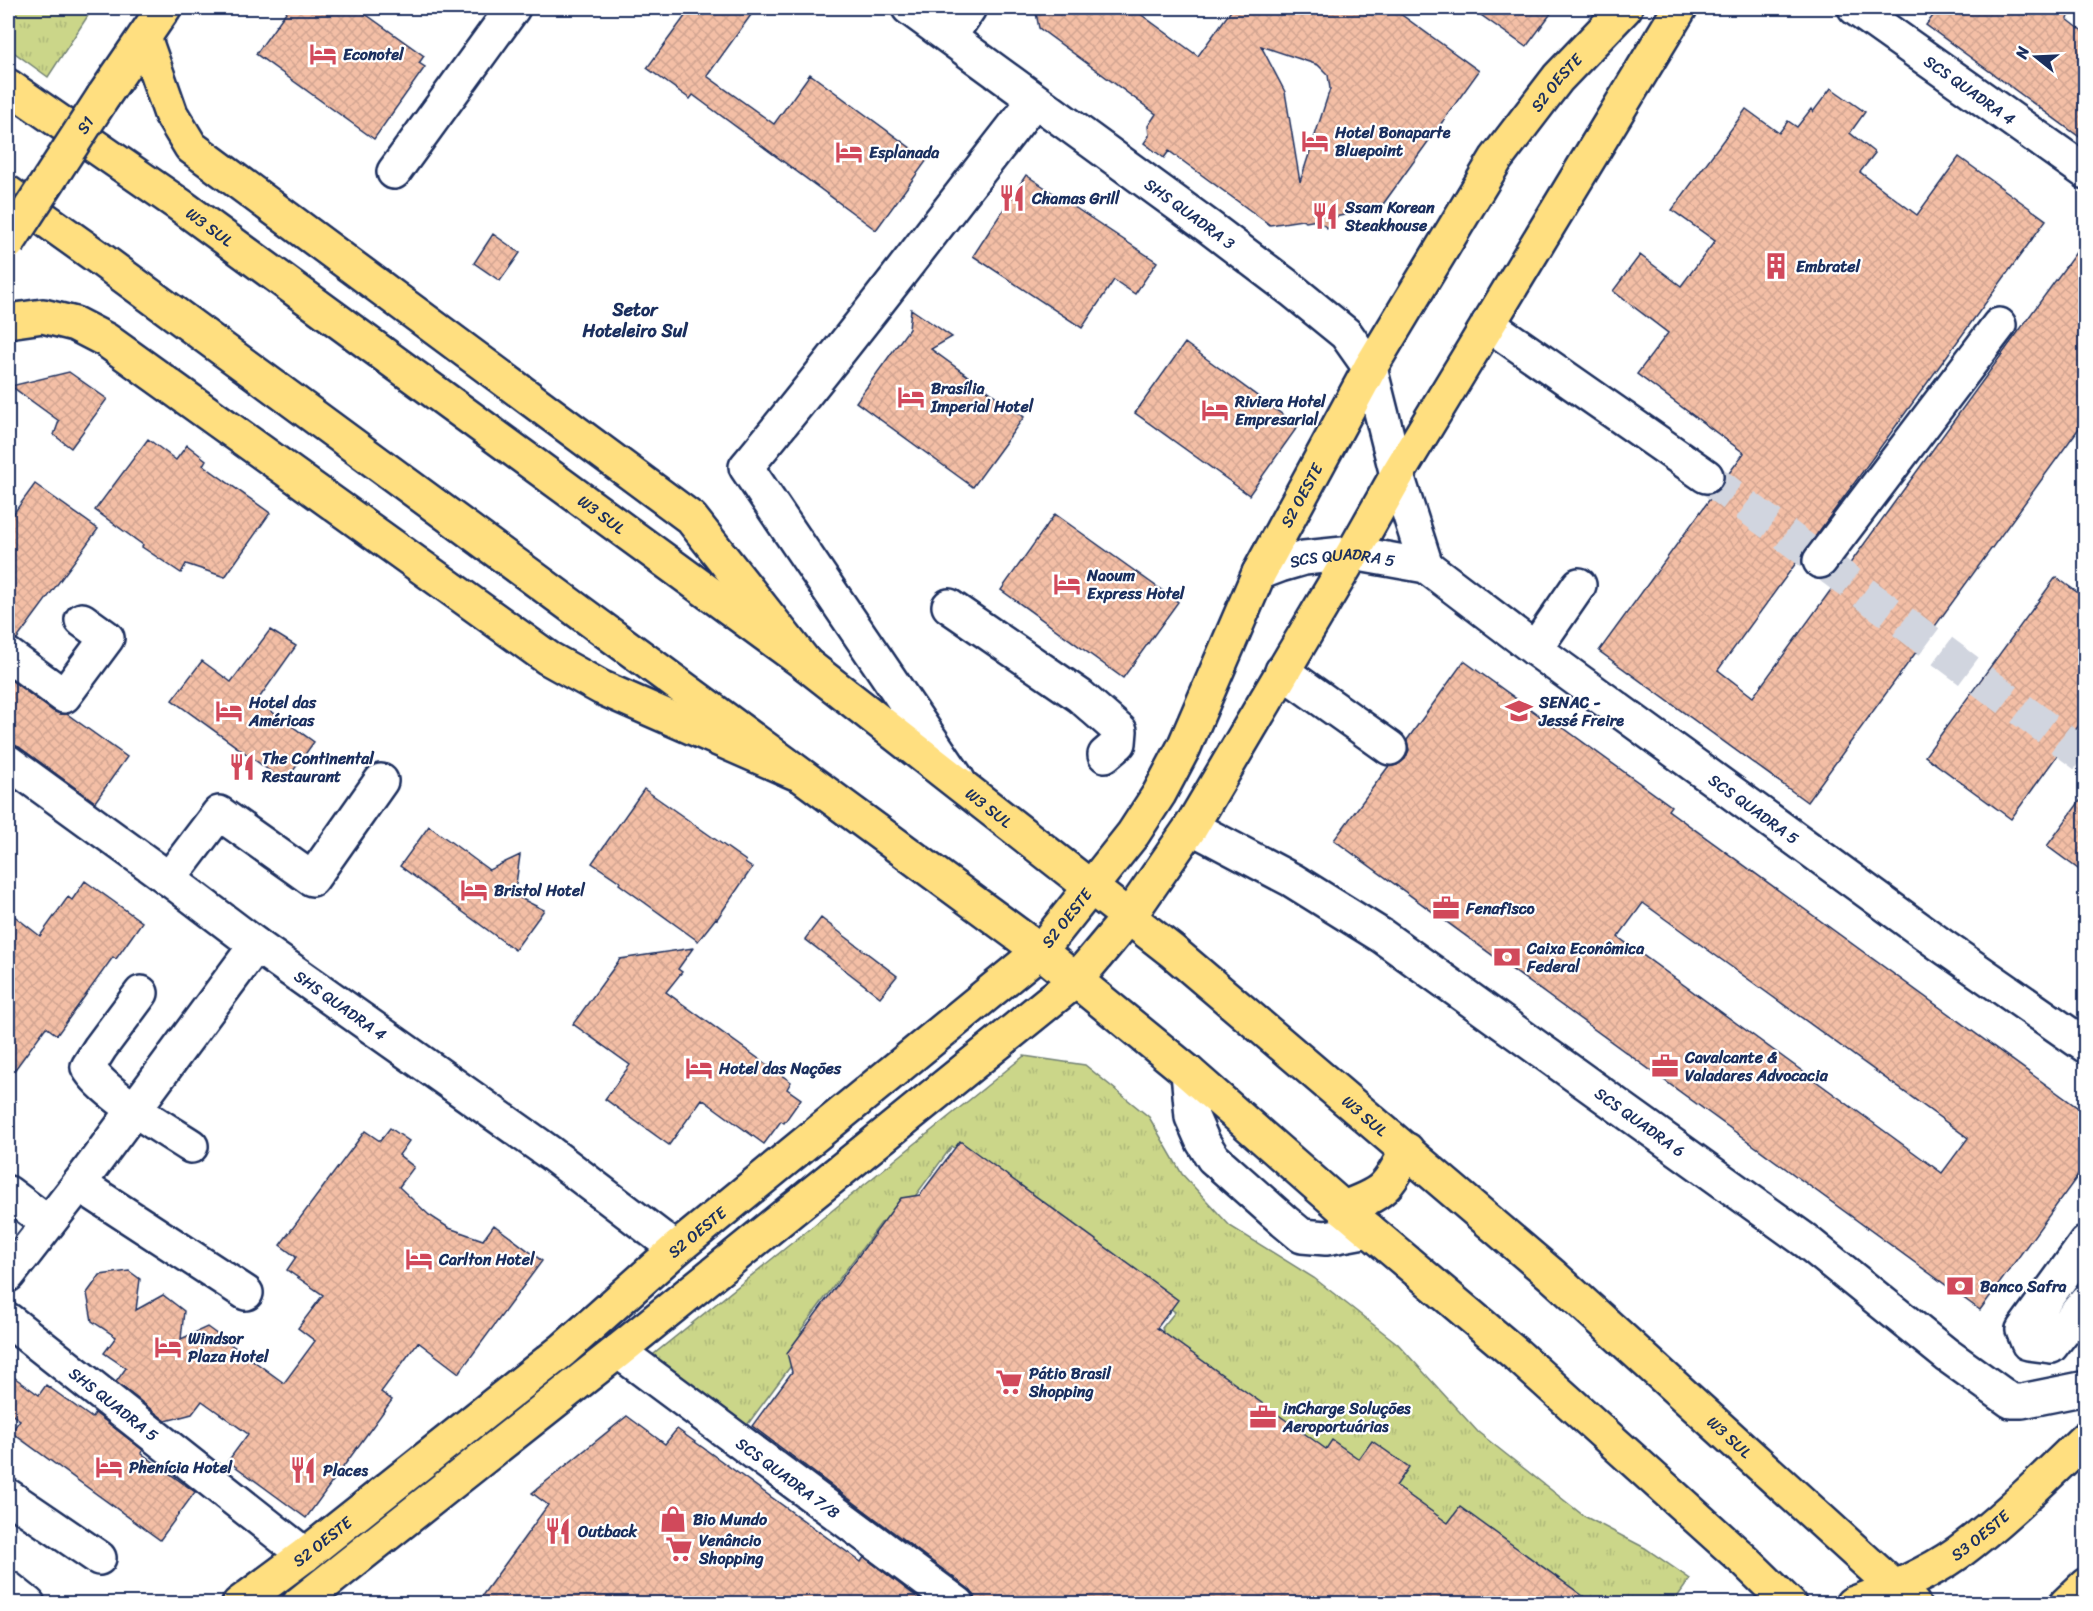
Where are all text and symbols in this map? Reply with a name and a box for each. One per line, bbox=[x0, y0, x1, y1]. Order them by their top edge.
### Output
north arrow bbox=[2006, 27, 2066, 87]
hotel icon: Econotel bbox=[308, 39, 338, 69]
place label: Econotel bbox=[343, 40, 405, 69]
text: N bbox=[2006, 42, 2038, 63]
street label: S2 OESTE bbox=[1522, 45, 1590, 118]
street label: SCS QUADRA 4 bbox=[1918, 47, 2022, 132]
street label: S1 bbox=[68, 110, 102, 140]
place label: Hotel Bonaparte Bluepoint bbox=[1334, 118, 1451, 165]
hotel icon: Hotel Bonaparte Bluepoint bbox=[1300, 126, 1330, 156]
hotel icon: Esplanada bbox=[834, 137, 864, 167]
place label: Esplanada bbox=[869, 138, 940, 167]
street label: SHS QUADRA 3 bbox=[1138, 170, 1242, 257]
restaurant icon: Chamas Grill bbox=[997, 183, 1027, 213]
place label: Chamas Grill bbox=[1031, 184, 1121, 213]
place label: Ssam Korean Steakhouse bbox=[1344, 193, 1435, 240]
street label: W3 SUL bbox=[180, 199, 240, 255]
restaurant icon: Ssam Korean Steakhouse bbox=[1310, 201, 1340, 231]
building icon: Embratel bbox=[1761, 251, 1791, 281]
place label: Embratel bbox=[1796, 252, 1862, 281]
district label: Setor Hoteleiro Sul bbox=[581, 294, 688, 347]
place label: Brasília Imperial Hotel bbox=[930, 374, 1035, 421]
hotel icon: Brasília Imperial Hotel bbox=[896, 382, 926, 412]
place label: Riviera Hotel Empresarial bbox=[1234, 387, 1327, 434]
hotel icon: Riviera Hotel Empresarial bbox=[1200, 395, 1230, 425]
street label: S2 OESTE bbox=[1272, 457, 1331, 533]
street label: W3 SUL bbox=[572, 487, 632, 542]
street label: SCS QUADRA 5 bbox=[1286, 539, 1398, 576]
place label: Naoum Express Hotel bbox=[1086, 561, 1186, 608]
hotel icon: Naoum Express Hotel bbox=[1052, 569, 1082, 599]
place label: Hotel das Américas bbox=[248, 688, 317, 735]
place label: SENAC - Jessé Freire bbox=[1538, 688, 1624, 735]
hotel icon: Hotel das Américas bbox=[214, 696, 244, 726]
school or university icon: SENAC - Jessé Freire bbox=[1504, 696, 1534, 726]
place label: The Continental Restaurant bbox=[261, 744, 375, 791]
restaurant icon: The Continental Restaurant bbox=[227, 752, 257, 782]
street label: SCS QUADRA 5 bbox=[1702, 766, 1806, 852]
street label: W3 SUL bbox=[959, 780, 1019, 836]
hotel icon: Bristol Hotel bbox=[459, 875, 489, 905]
place label: Bristol Hotel bbox=[494, 876, 586, 905]
street label: S2 OESTE bbox=[1033, 881, 1100, 954]
office icon: Fenafisco bbox=[1431, 893, 1461, 923]
place label: Fenafisco bbox=[1465, 894, 1535, 923]
place label: Caixa Econômica Federal bbox=[1526, 934, 1645, 981]
bank icon: Caixa Econômica Federal bbox=[1492, 942, 1522, 972]
street label: SHS QUADRA 4 bbox=[288, 962, 393, 1048]
place label: Cavalcante & Valadares Advocacia bbox=[1684, 1043, 1829, 1090]
office icon: Cavalcante & Valadares Advocacia bbox=[1650, 1051, 1680, 1081]
hotel icon: Hotel das Nações bbox=[684, 1053, 714, 1083]
place label: Hotel das Nações bbox=[718, 1054, 842, 1083]
street label: SCS QUADRA 6 bbox=[1589, 1079, 1692, 1164]
street label: W3 SUL bbox=[1335, 1087, 1395, 1144]
street label: S2 OESTE bbox=[660, 1198, 734, 1265]
hotel icon: Carlton Hotel bbox=[404, 1244, 434, 1274]
place label: Carlton Hotel bbox=[438, 1245, 536, 1274]
bank icon: Banco Safra bbox=[1945, 1271, 1975, 1301]
place label: Banco Safra bbox=[1980, 1272, 2067, 1301]
place label: Windsor Plaza Hotel bbox=[188, 1324, 270, 1371]
hotel icon: Windsor Plaza Hotel bbox=[153, 1332, 183, 1362]
street label: SHS QUADRA 5 bbox=[62, 1359, 165, 1449]
place label: Pátio Brasil Shopping bbox=[1028, 1359, 1112, 1406]
supermarket icon: Pátio Brasil Shopping bbox=[994, 1367, 1024, 1397]
place label: inCharge Soluções Aeroportuárias bbox=[1282, 1394, 1411, 1441]
office icon: inCharge Soluções Aeroportuárias bbox=[1248, 1402, 1278, 1432]
street label: W3 SUL bbox=[1700, 1408, 1759, 1466]
street label: SCS QUADRA 7/8 bbox=[730, 1429, 847, 1526]
hotel icon: Phenícia Hotel bbox=[94, 1452, 124, 1482]
place label: Phenícia Hotel bbox=[129, 1453, 234, 1482]
restaurant icon: Places bbox=[288, 1455, 318, 1485]
place label: Places bbox=[323, 1456, 369, 1485]
street label: S3 OESTE bbox=[1944, 1502, 2017, 1568]
shop icon: Bio Mundo bbox=[658, 1504, 688, 1534]
place label: Bio Mundo bbox=[693, 1505, 768, 1534]
street label: S2 OESTE bbox=[286, 1508, 359, 1574]
restaurant icon: Outback bbox=[543, 1516, 573, 1546]
place label: Outback bbox=[577, 1517, 637, 1546]
place label: Venâncio Shopping bbox=[698, 1526, 764, 1573]
supermarket icon: Venâncio Shopping bbox=[664, 1534, 694, 1564]

